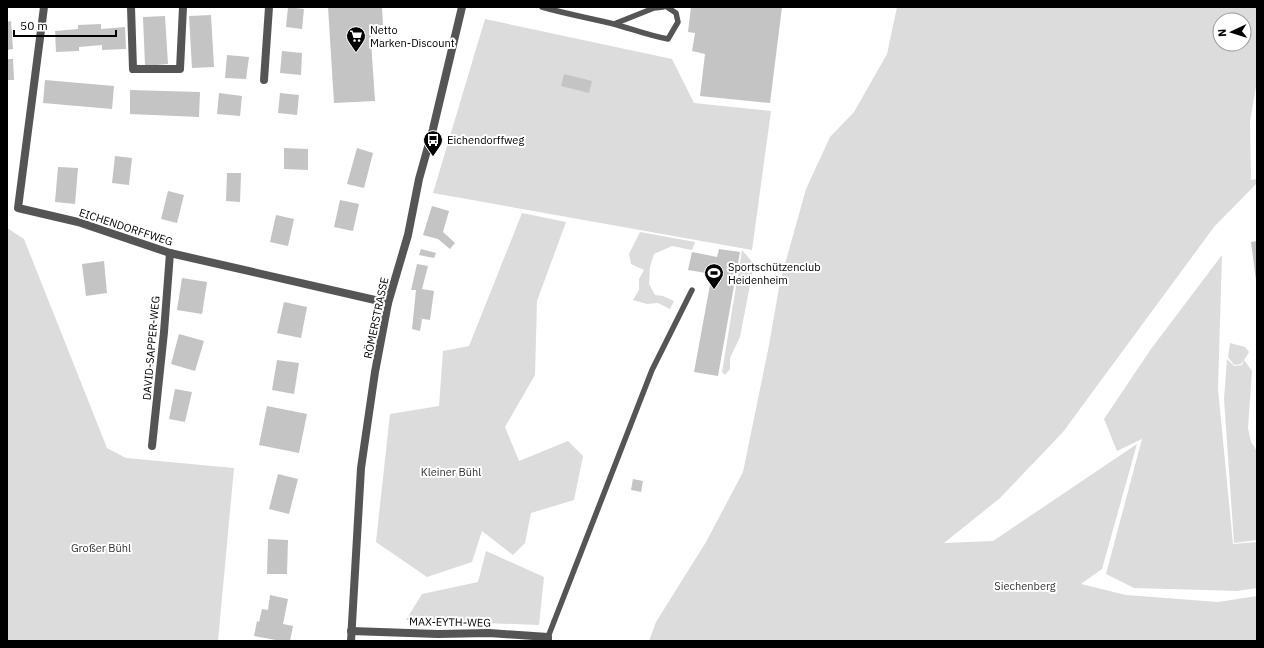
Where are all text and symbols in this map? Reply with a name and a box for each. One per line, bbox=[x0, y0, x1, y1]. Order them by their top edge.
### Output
scale bar bbox=[14, 12, 116, 38]
north arrow bbox=[1212, 12, 1252, 52]
text: 50 m bbox=[20, 18, 48, 33]
place label: Netto Marken-Discount bbox=[370, 23, 455, 50]
supermarket icon: Netto Marken-Discount bbox=[345, 25, 367, 53]
text: N bbox=[1215, 28, 1229, 37]
bus stop icon: Eichendorffweg bbox=[422, 129, 444, 157]
place label: Eichendorffweg bbox=[447, 133, 524, 147]
street label: EICHENDORFFWEG bbox=[77, 205, 175, 249]
place label: Sportschützenclub Heidenheim bbox=[728, 260, 821, 287]
sports icon: Sportschützenclub Heidenheim bbox=[703, 262, 725, 290]
street label: RÖMERSTRASSE bbox=[361, 276, 391, 360]
street label: DAVID-SAPPER-WEG bbox=[139, 295, 163, 401]
park label: Kleiner Bühl bbox=[421, 465, 481, 479]
park label: Großer Bühl bbox=[71, 541, 131, 555]
park label: Siechenberg bbox=[994, 579, 1056, 593]
street label: MAX-EYTH-WEG bbox=[409, 614, 491, 630]

